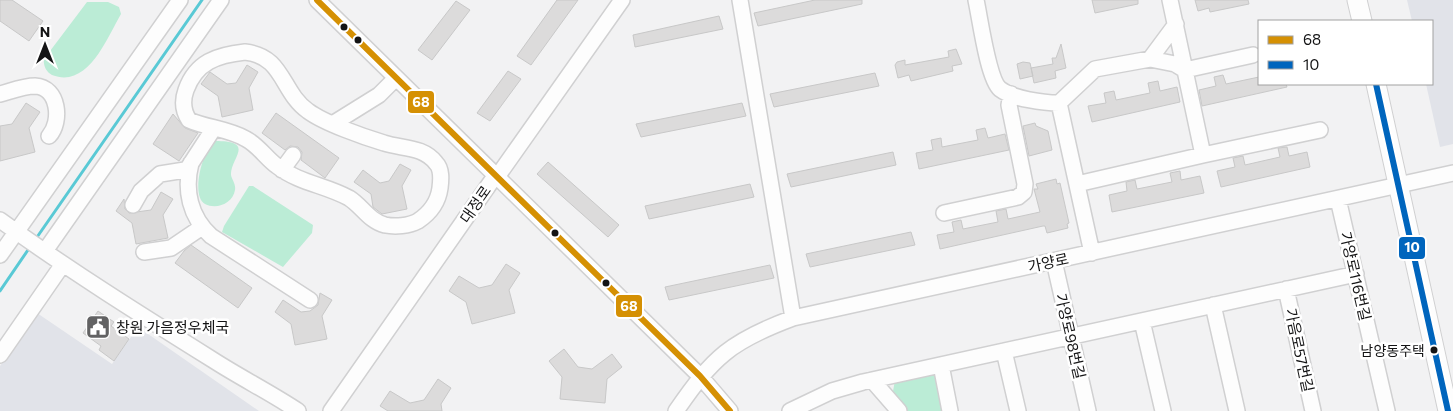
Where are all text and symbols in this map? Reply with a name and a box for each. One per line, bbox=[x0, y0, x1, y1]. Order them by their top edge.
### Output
north arrow bbox=[20, 20, 70, 70]
legend bbox=[1258, 20, 1433, 85]
unlabelled marker bbox=[339, 22, 349, 32]
text: N bbox=[40, 23, 50, 40]
text: 68 bbox=[1303, 30, 1321, 48]
unlabelled marker bbox=[353, 35, 363, 45]
text: 10 bbox=[1303, 55, 1319, 73]
line badge: 68 bbox=[407, 90, 435, 114]
text: 68 bbox=[412, 93, 430, 110]
street label: 대정로 bbox=[456, 182, 494, 226]
unlabelled marker bbox=[550, 228, 560, 238]
street label: 가양로116번길 bbox=[1337, 230, 1375, 322]
line badge: 10 bbox=[1398, 236, 1426, 260]
text: 10 bbox=[1404, 238, 1420, 255]
street label: 가양로 bbox=[1026, 249, 1070, 275]
unlabelled marker bbox=[601, 278, 611, 288]
street label: 가양로98번길 bbox=[1052, 291, 1090, 381]
line badge: 68 bbox=[615, 294, 643, 318]
text: 68 bbox=[620, 297, 638, 314]
street label: 가음로57번길 bbox=[1282, 306, 1318, 394]
public building icon: 창원 가음정우체국 bbox=[85, 314, 111, 340]
place label: 창원 가음정우체국 bbox=[116, 318, 229, 336]
place label: 남양동주택 bbox=[1361, 342, 1425, 359]
marker: 남양동주택 bbox=[1429, 345, 1439, 355]

